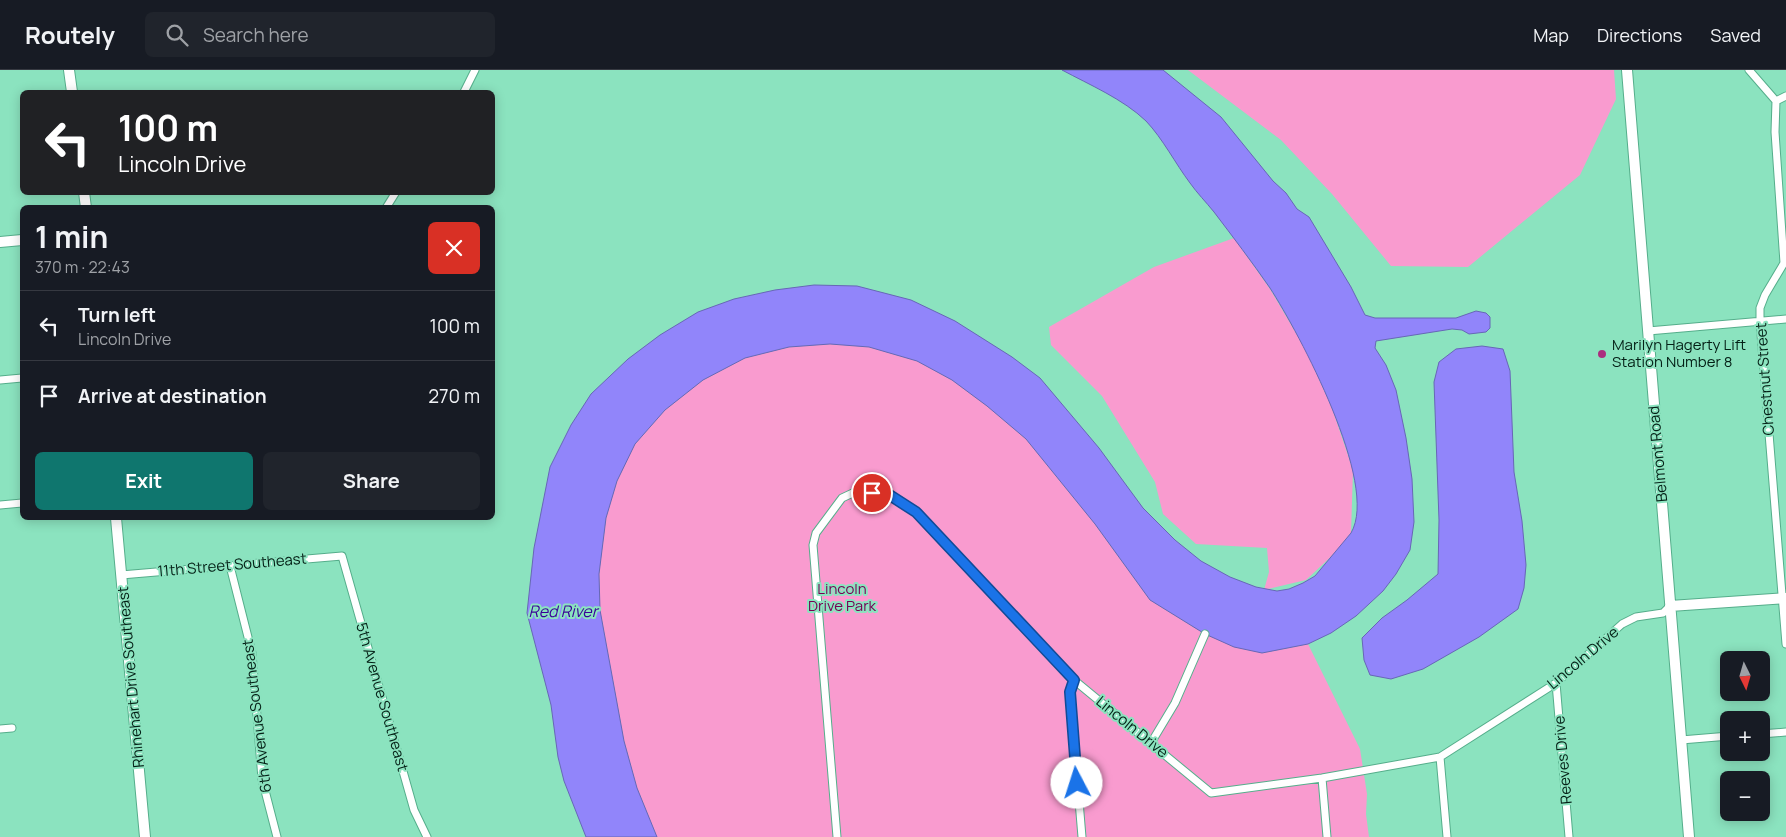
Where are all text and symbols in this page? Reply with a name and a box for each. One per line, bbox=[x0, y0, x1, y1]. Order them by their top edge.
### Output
search box bbox=[145, 12, 495, 57]
text: Routely bbox=[25, 18, 115, 51]
icon: search bbox=[163, 21, 191, 49]
text: Search here bbox=[203, 22, 309, 48]
text: Map bbox=[1533, 23, 1569, 47]
text: Directions bbox=[1597, 23, 1682, 47]
text: Saved bbox=[1710, 23, 1761, 47]
text: 100 m bbox=[118, 104, 218, 152]
icon: left bbox=[35, 110, 100, 175]
text: Lincoln Drive bbox=[118, 149, 246, 179]
text: 1 min bbox=[35, 216, 108, 257]
button: close bbox=[428, 222, 480, 274]
text: 370 m · 22:43 bbox=[35, 256, 130, 278]
text: Turn left bbox=[78, 302, 156, 328]
icon: left bbox=[35, 312, 63, 340]
text: 100 m bbox=[429, 313, 480, 339]
street label: Chestnut Street bbox=[1750, 322, 1779, 436]
text: Lincoln Drive bbox=[78, 328, 171, 350]
place label: Marilyn Hagerty Lift Station Number 8 bbox=[1612, 334, 1746, 372]
marker: Marilyn Hagerty Lift Station Number 8 bbox=[1596, 348, 1608, 360]
icon: arrive bbox=[35, 382, 63, 410]
text: Arrive at destination bbox=[78, 383, 267, 409]
text: 270 m bbox=[428, 383, 480, 409]
street label: Belmont Road bbox=[1643, 405, 1672, 503]
button: Exit bbox=[35, 452, 253, 510]
button: Share bbox=[263, 452, 480, 510]
pin bbox=[851, 472, 893, 514]
icon: arrive bbox=[858, 479, 886, 507]
street label: 11th Street Southeast bbox=[157, 548, 307, 581]
park label: Lincoln Drive Park bbox=[808, 578, 877, 616]
street label: Rhinehart Drive Southeast bbox=[112, 585, 149, 769]
water label: Red River bbox=[529, 600, 600, 622]
street label: 5th Avenue Southeast bbox=[351, 620, 414, 774]
street label: Lincoln Drive bbox=[1542, 621, 1623, 694]
street label: 6th Avenue Southeast bbox=[237, 638, 276, 794]
north arrow bbox=[1720, 651, 1770, 701]
map controls bbox=[1720, 651, 1770, 821]
street label: Lincoln Drive bbox=[1092, 691, 1173, 762]
button: + bbox=[1720, 711, 1770, 761]
street label: Reeves Drive bbox=[1548, 715, 1577, 805]
position arrow bbox=[1050, 756, 1102, 808]
button: − bbox=[1720, 771, 1770, 821]

